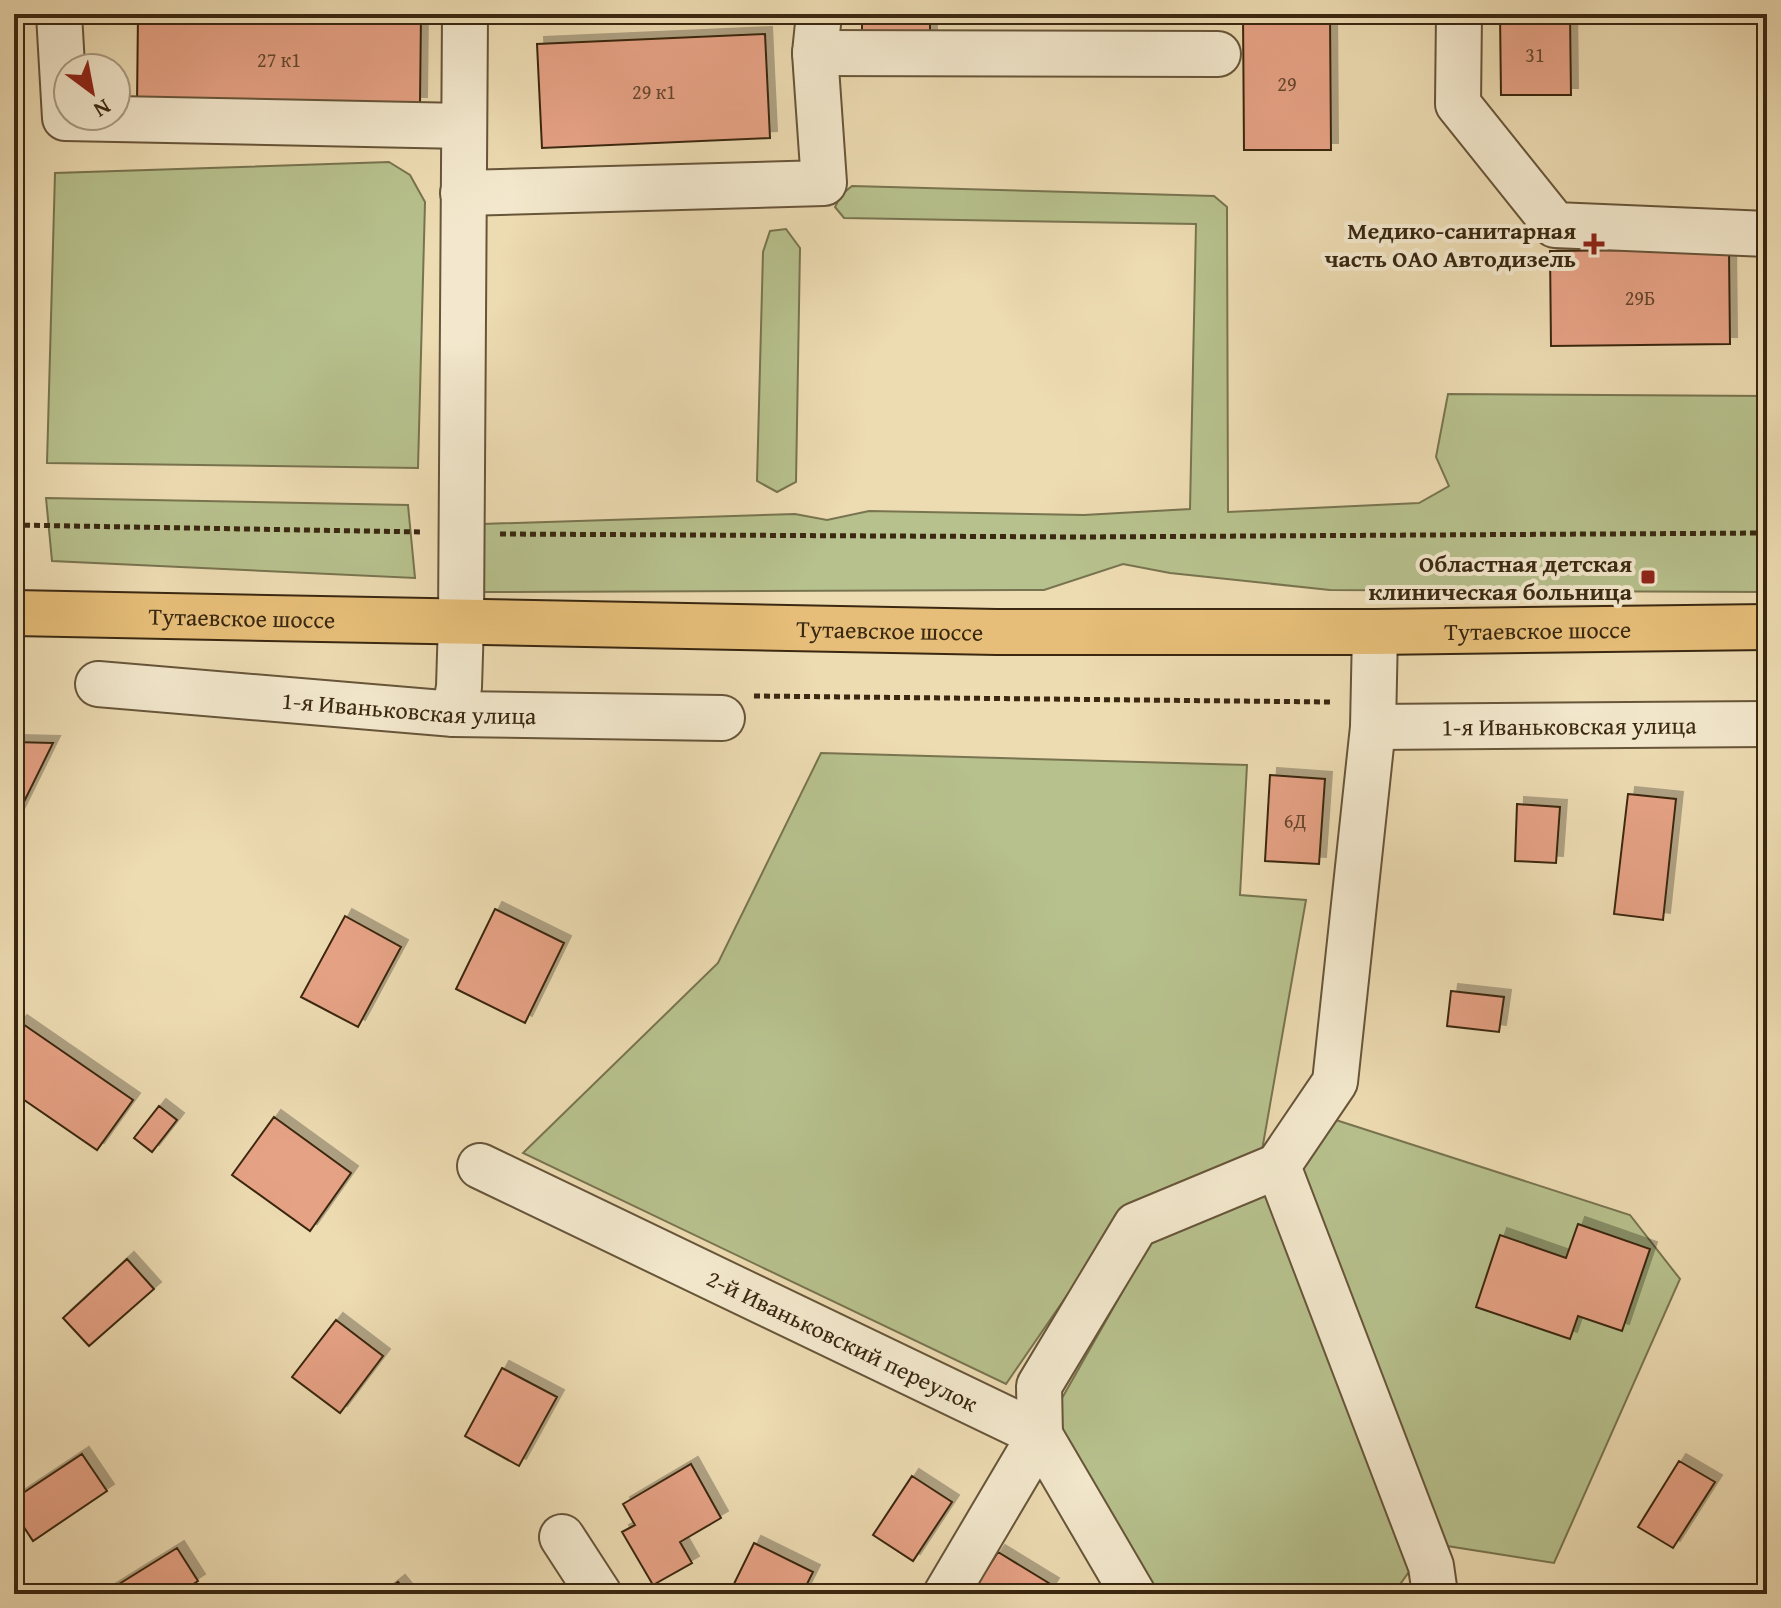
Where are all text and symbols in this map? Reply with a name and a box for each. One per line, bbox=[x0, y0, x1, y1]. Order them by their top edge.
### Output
house number: 31 bbox=[1525, 40, 1545, 69]
house number: 27 к1 bbox=[257, 45, 301, 74]
north arrow bbox=[52, 52, 132, 132]
house number: 29 bbox=[1277, 69, 1297, 98]
house number: 29 к1 bbox=[632, 77, 676, 106]
text: N bbox=[88, 91, 117, 127]
place label: Медико-санитарная часть ОАО Автодизель bbox=[1324, 213, 1576, 276]
marker: Медико-санитарная часть ОАО Автодизель bbox=[1583, 233, 1605, 255]
house number: 29Б bbox=[1625, 283, 1655, 312]
place label: Областная детская клиническая больница bbox=[1369, 546, 1633, 609]
marker: Областная детская клиническая больница bbox=[1639, 568, 1657, 586]
street label: Тутаевское шоссе bbox=[148, 598, 336, 637]
street label: Тутаевское шоссе bbox=[796, 611, 984, 649]
street label: Тутаевское шоссе bbox=[1444, 611, 1631, 649]
street label: 1-я Иваньковская улица bbox=[280, 682, 537, 733]
street label: 1-я Иваньковская улица bbox=[1441, 707, 1697, 744]
house number: 6Д bbox=[1284, 806, 1306, 835]
street label: 2-й Иваньковский переулок bbox=[701, 1260, 984, 1420]

